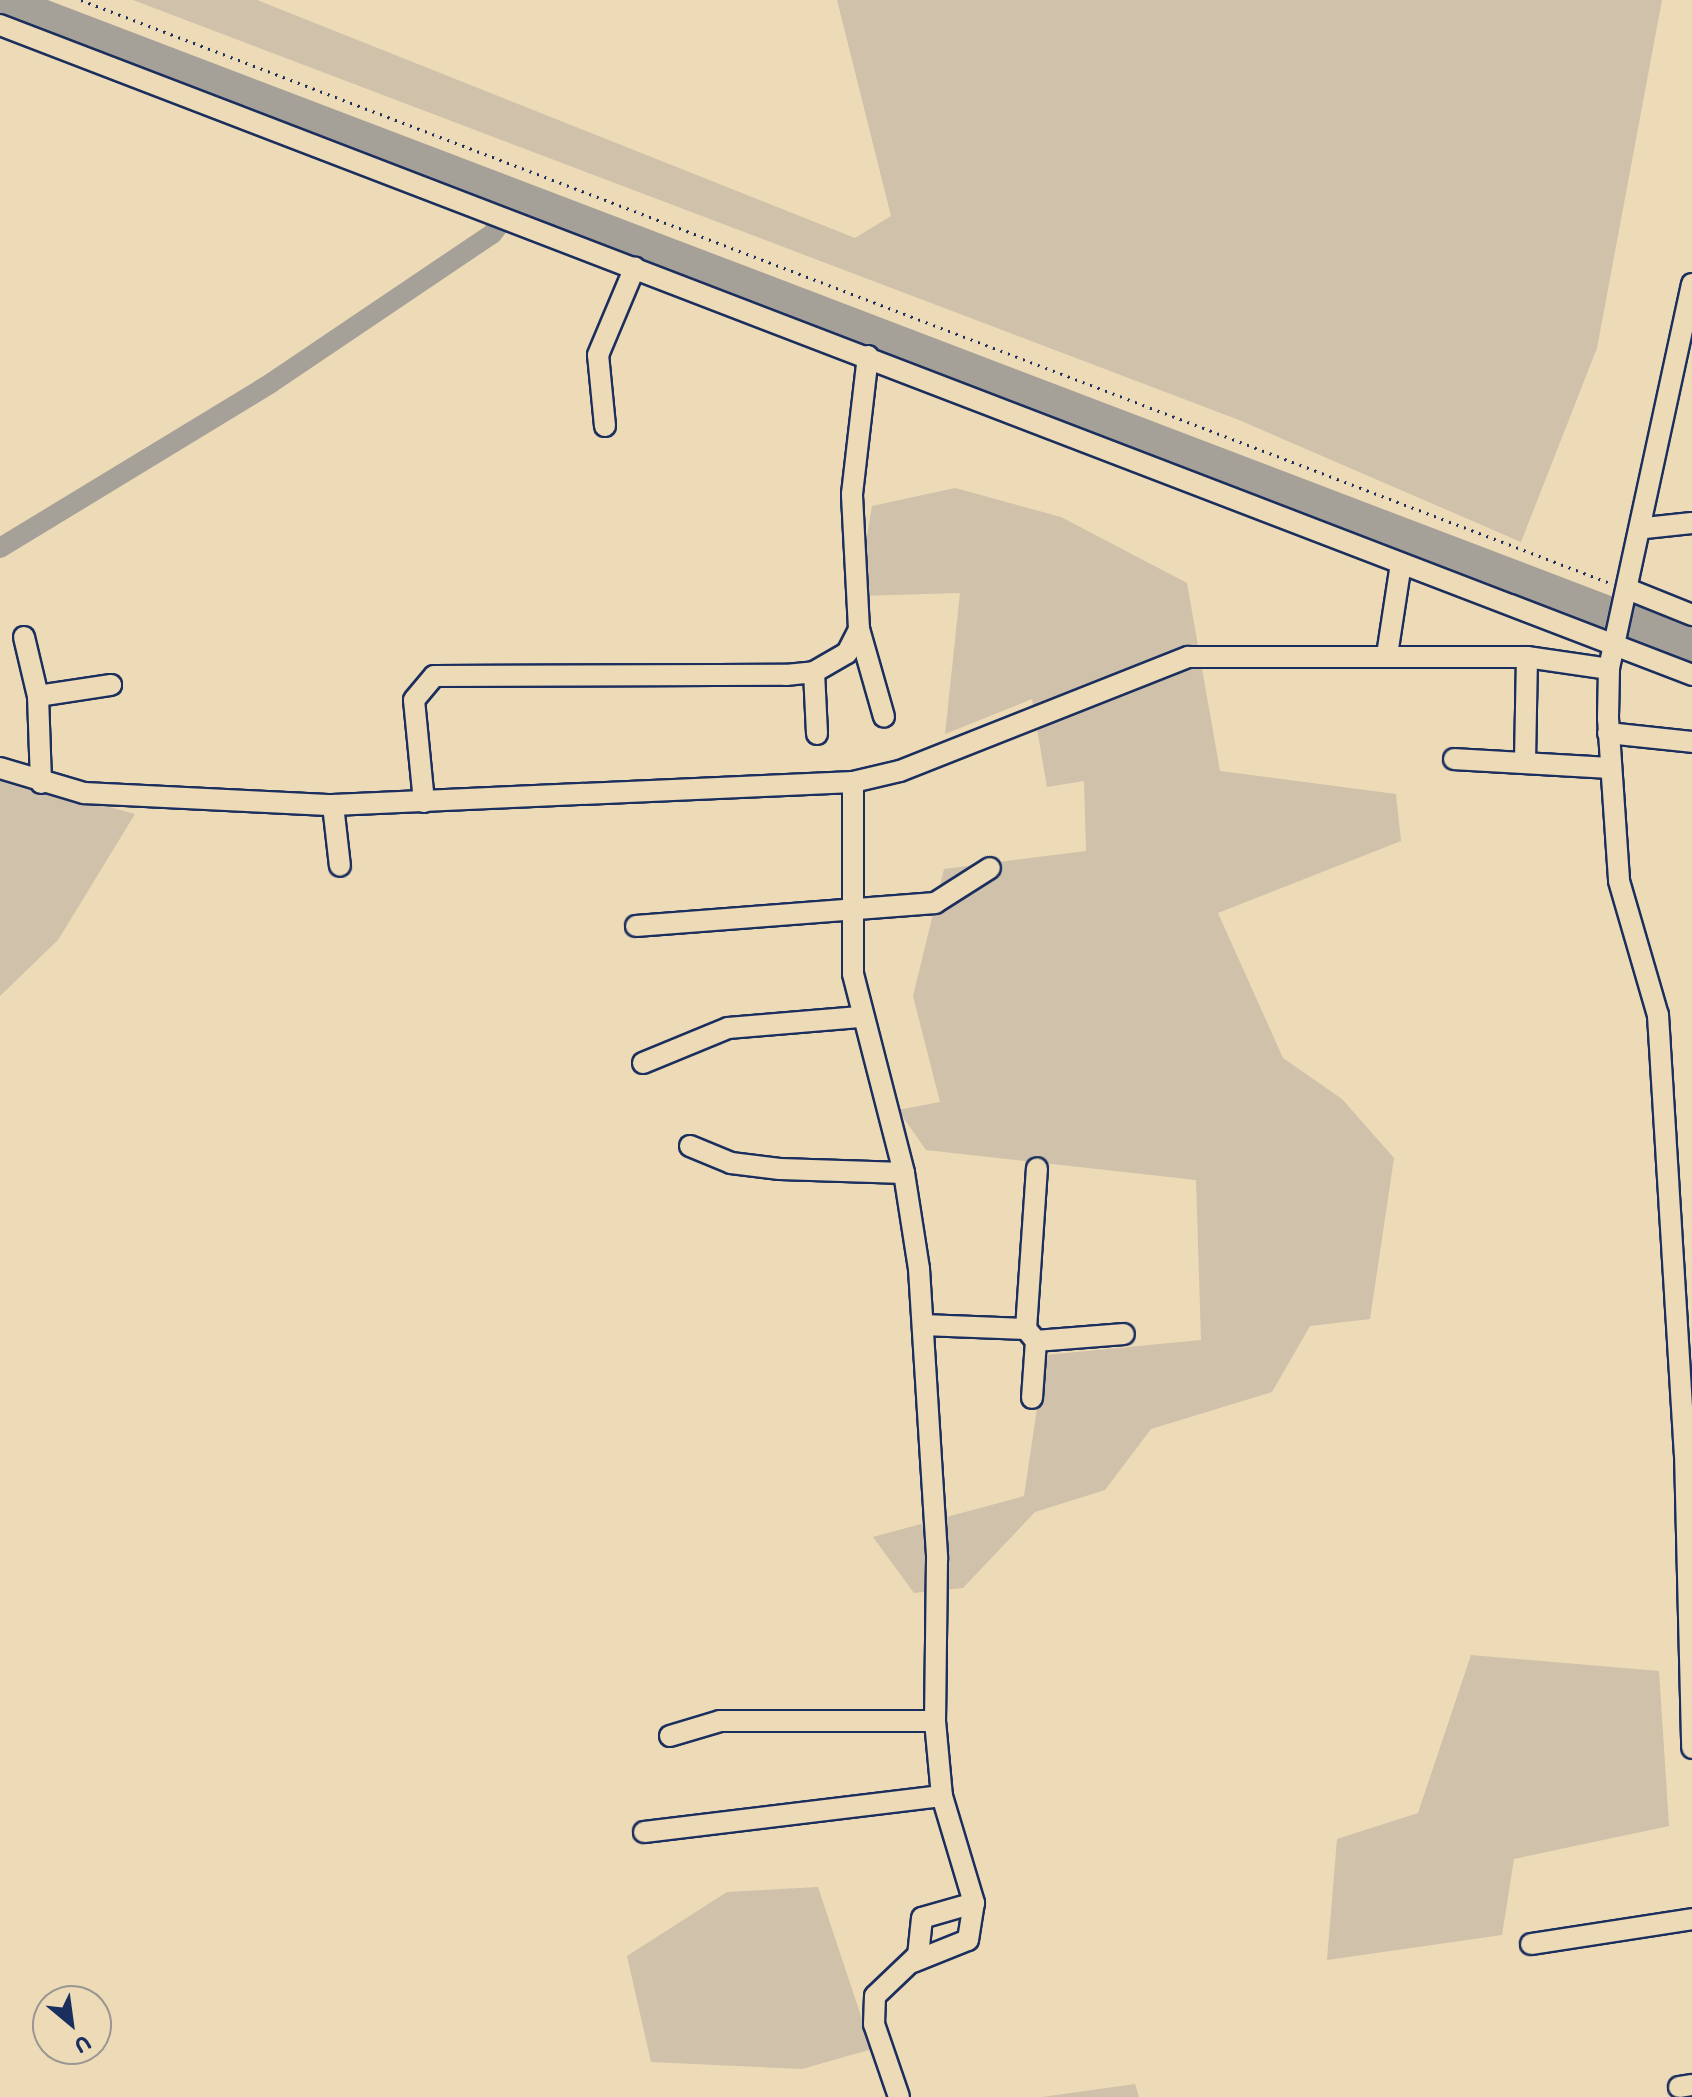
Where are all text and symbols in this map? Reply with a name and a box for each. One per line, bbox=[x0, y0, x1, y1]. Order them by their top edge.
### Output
north arrow bbox=[32, 1985, 112, 2065]
text: U bbox=[70, 2029, 96, 2060]

